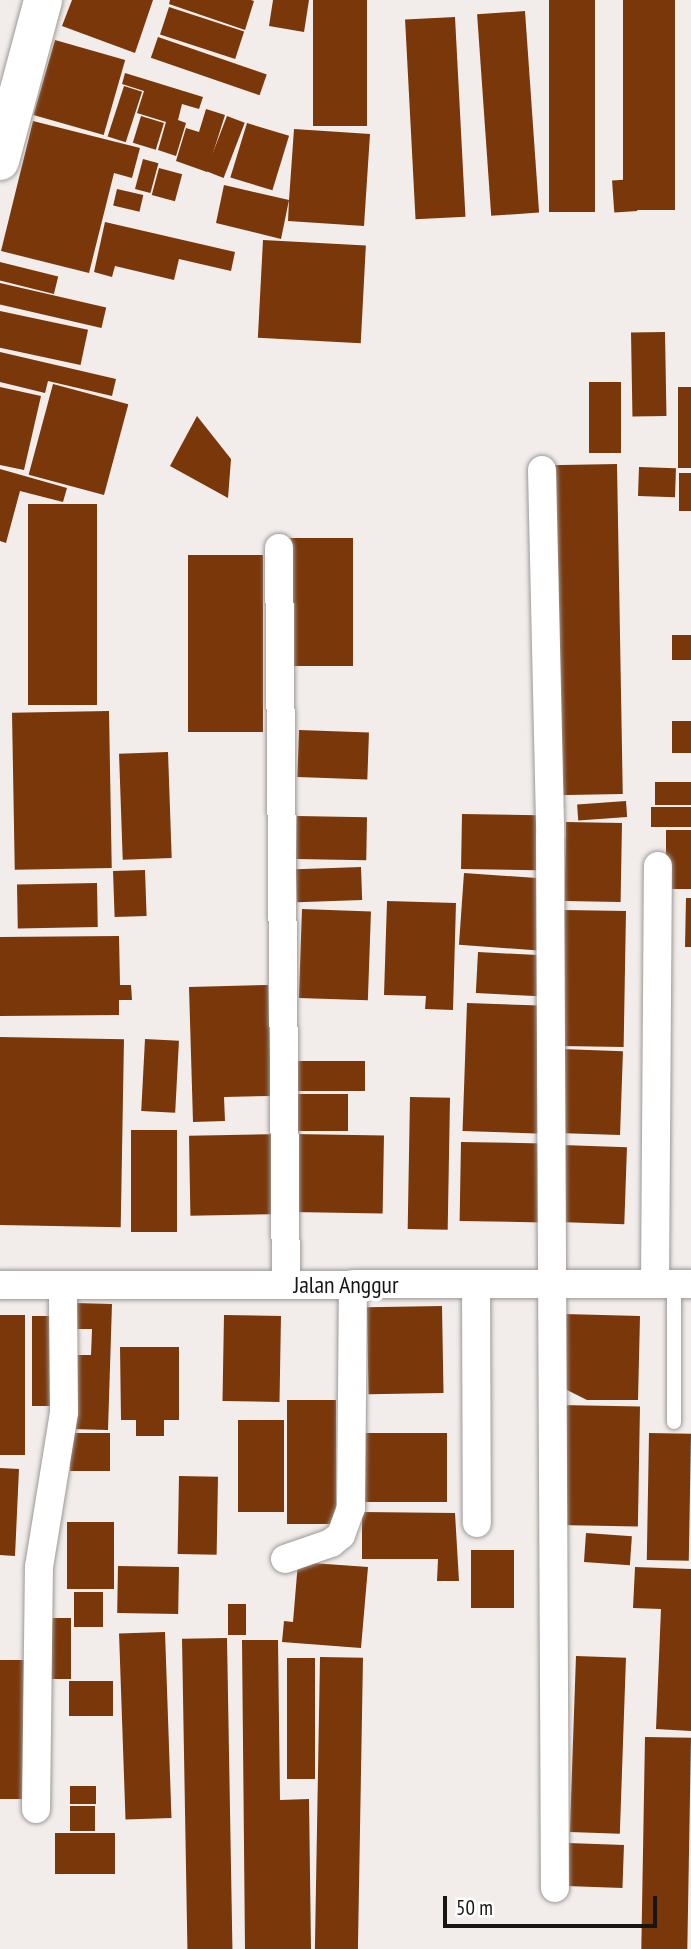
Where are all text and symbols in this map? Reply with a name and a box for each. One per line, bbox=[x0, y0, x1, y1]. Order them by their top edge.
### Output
street label: Jalan Anggur bbox=[293, 1271, 399, 1299]
scale bar bbox=[446, 1882, 660, 1926]
text: 50 m bbox=[456, 1894, 493, 1921]

